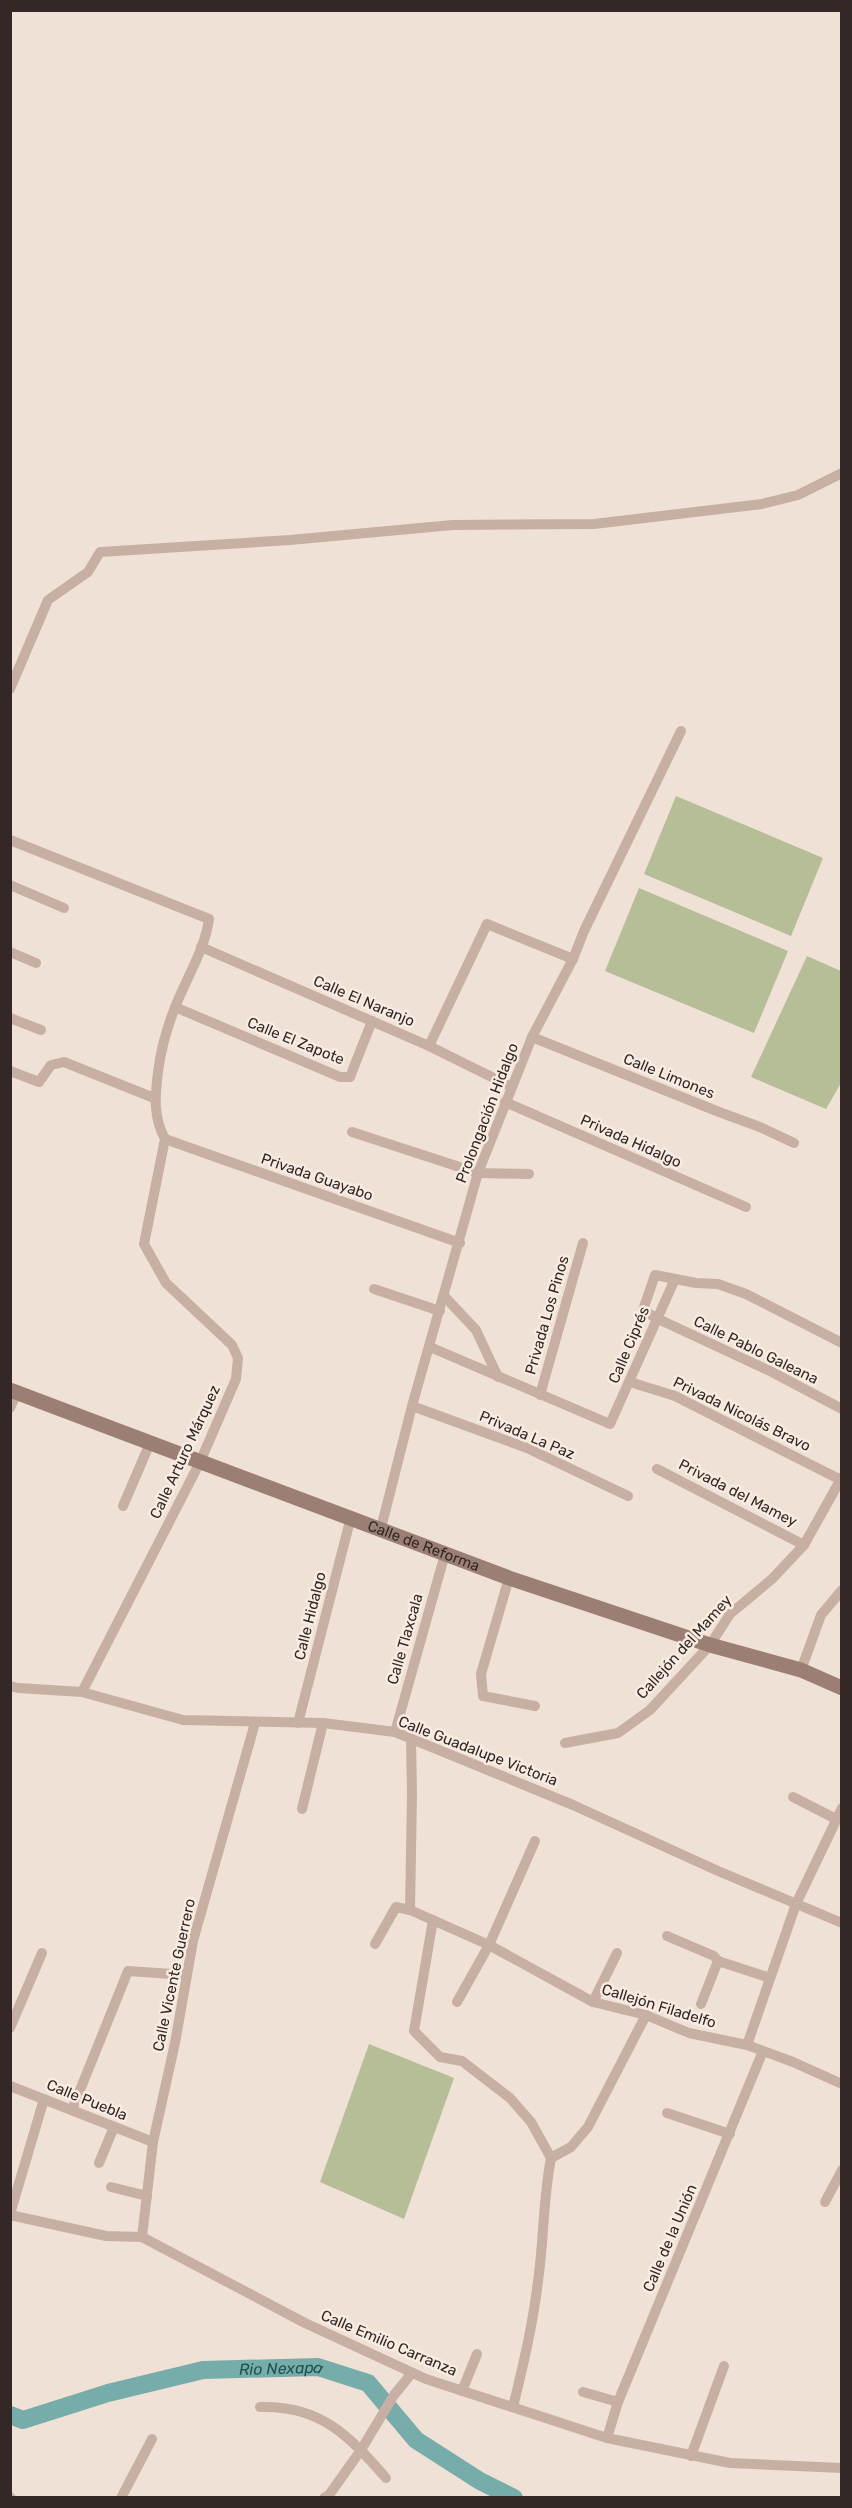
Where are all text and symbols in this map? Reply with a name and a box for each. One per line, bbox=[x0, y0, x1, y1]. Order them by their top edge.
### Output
street label: Calle El Naranjo bbox=[311, 972, 417, 1030]
street label: Calle El Zapote bbox=[245, 1013, 347, 1069]
street label: Prolongación Hidalgo bbox=[452, 1040, 522, 1186]
street label: Calle Limones bbox=[621, 1050, 718, 1103]
street label: Privada Hidalgo bbox=[578, 1111, 684, 1171]
street label: Privada Guayabo bbox=[259, 1149, 375, 1205]
street label: Privada Los Pinos bbox=[521, 1253, 573, 1377]
street label: Calle Ciprés bbox=[605, 1304, 653, 1386]
street label: Calle Pablo Galeana bbox=[691, 1312, 821, 1388]
street label: Privada Nicolás Bravo bbox=[670, 1373, 814, 1455]
street label: Calle Arturo Márquez bbox=[146, 1382, 224, 1522]
street label: Privada La Paz bbox=[477, 1407, 578, 1463]
street label: Privada del Mamey bbox=[676, 1455, 800, 1531]
street label: Calle de Reforma bbox=[365, 1517, 482, 1575]
street label: Calle Hidalgo bbox=[290, 1570, 330, 1662]
street label: Calle Tlaxcala bbox=[383, 1591, 427, 1687]
street label: Callejón del Mamey bbox=[633, 1591, 735, 1703]
street label: Calle Guadalupe Victoria bbox=[396, 1712, 560, 1790]
street label: Calle Vicente Guerrero bbox=[149, 1897, 199, 2053]
street label: Callejón Filadelfo bbox=[600, 1980, 718, 2032]
street label: Calle Puebla bbox=[44, 2076, 130, 2124]
street label: Calle de la Unión bbox=[639, 2181, 701, 2295]
street label: Calle Emilio Carranza bbox=[318, 2306, 460, 2380]
water label: Rio Nexapa bbox=[239, 2357, 326, 2379]

